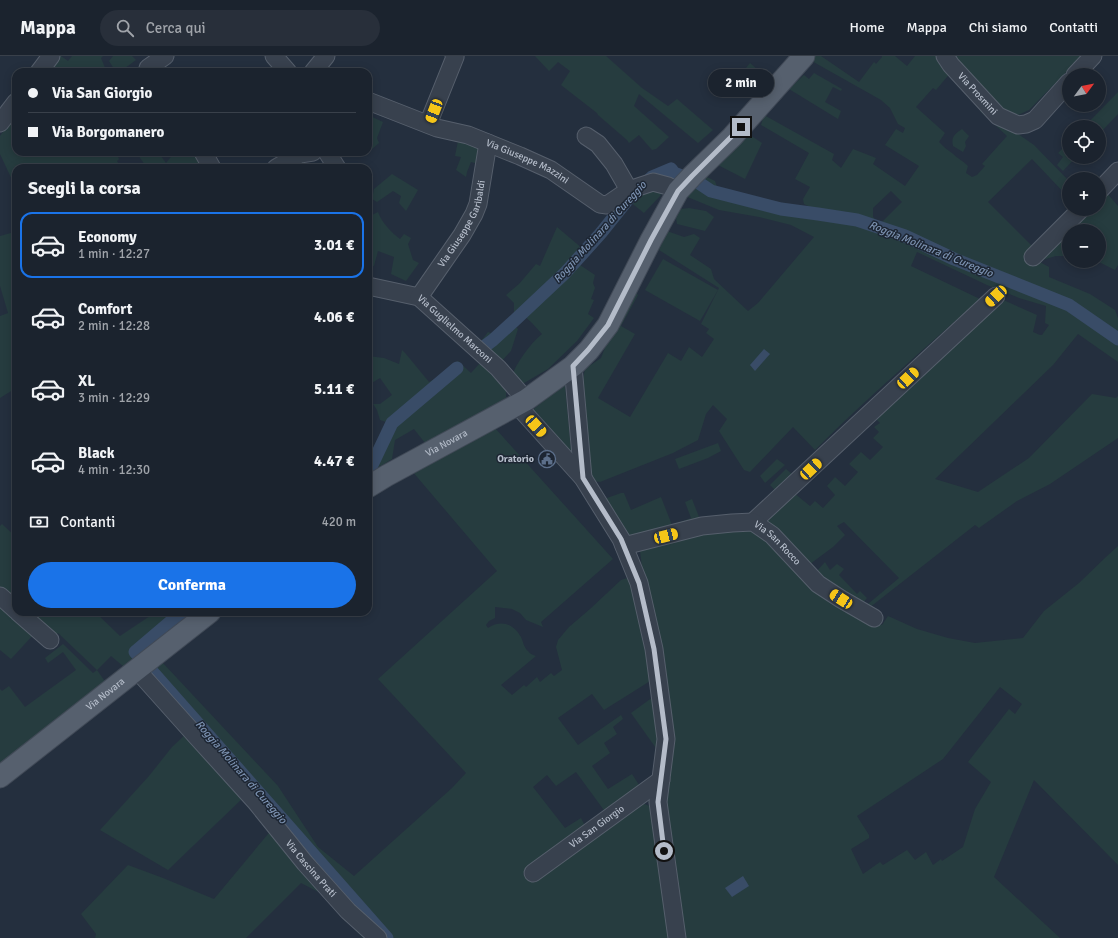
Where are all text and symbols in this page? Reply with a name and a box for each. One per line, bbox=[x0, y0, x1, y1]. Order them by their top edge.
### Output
search box bbox=[100, 10, 380, 46]
text: Mappa bbox=[20, 16, 76, 40]
icon: search bbox=[114, 17, 136, 39]
text: Cerca qui bbox=[146, 19, 206, 37]
text: Home bbox=[850, 19, 884, 36]
text: Mappa bbox=[906, 19, 947, 36]
text: Chi siamo bbox=[969, 19, 1027, 36]
text: Contatti bbox=[1049, 19, 1098, 36]
north arrow bbox=[1062, 68, 1106, 112]
map controls bbox=[1062, 68, 1106, 268]
callout: 2 min bbox=[708, 69, 774, 97]
street label: Via Prosmini bbox=[955, 70, 1000, 117]
text: 2 min bbox=[725, 75, 757, 91]
text: Via San Giorgio bbox=[52, 84, 152, 102]
car bbox=[424, 98, 444, 124]
route end bbox=[732, 118, 750, 136]
button: locate bbox=[1062, 120, 1106, 164]
text: Via Borgomanero bbox=[52, 123, 164, 141]
street label: Via Giuseppe Mazzini bbox=[484, 137, 571, 187]
button: + bbox=[1062, 172, 1106, 216]
text: Scegli la corsa bbox=[28, 177, 141, 199]
water label: Roggia Molinara di Cureggio bbox=[551, 177, 650, 286]
street label: Via Giuseppe Garibaldi bbox=[435, 179, 488, 270]
water label: Roggia Molinara di Cureggio bbox=[867, 218, 996, 280]
button: − bbox=[1062, 224, 1106, 268]
icon: car bbox=[30, 227, 66, 263]
text: Economy bbox=[78, 228, 137, 246]
text: 3.01 € bbox=[314, 236, 354, 254]
text: 1 min · 12:27 bbox=[78, 246, 150, 262]
car bbox=[983, 283, 1009, 309]
street label: Via Guglielmo Marconi bbox=[415, 292, 495, 366]
icon: car bbox=[30, 299, 66, 335]
text: Comfort bbox=[78, 300, 132, 318]
text: 4.06 € bbox=[314, 308, 354, 326]
text: 2 min · 12:28 bbox=[78, 318, 150, 334]
car bbox=[895, 365, 921, 391]
icon: car bbox=[30, 371, 66, 407]
text: XL bbox=[78, 372, 95, 390]
text: 5.11 € bbox=[314, 380, 354, 398]
text: 3 min · 12:29 bbox=[78, 390, 150, 406]
car bbox=[524, 413, 548, 439]
street label: Via Novara bbox=[424, 427, 470, 459]
icon: car bbox=[30, 443, 66, 479]
text: Black bbox=[78, 444, 115, 462]
public building icon: Oratorio bbox=[537, 449, 557, 469]
text: 4.47 € bbox=[314, 452, 354, 470]
place label: Oratorio bbox=[497, 453, 534, 465]
car bbox=[798, 456, 824, 482]
text: 4 min · 12:30 bbox=[78, 462, 150, 478]
icon: cash bbox=[28, 511, 50, 533]
text: Contanti bbox=[60, 513, 115, 531]
text: 420 m bbox=[322, 514, 356, 530]
street label: Via San Rocco bbox=[752, 518, 803, 568]
car bbox=[653, 527, 679, 545]
button: Conferma bbox=[28, 562, 356, 608]
car bbox=[828, 587, 854, 611]
street label: Via Novara bbox=[84, 675, 127, 713]
water label: Roggia Molinara di Cureggio bbox=[193, 718, 290, 827]
street label: Via San Giorgio bbox=[567, 803, 627, 851]
street label: Via Cascina Prati bbox=[283, 838, 339, 900]
route start bbox=[655, 842, 673, 860]

